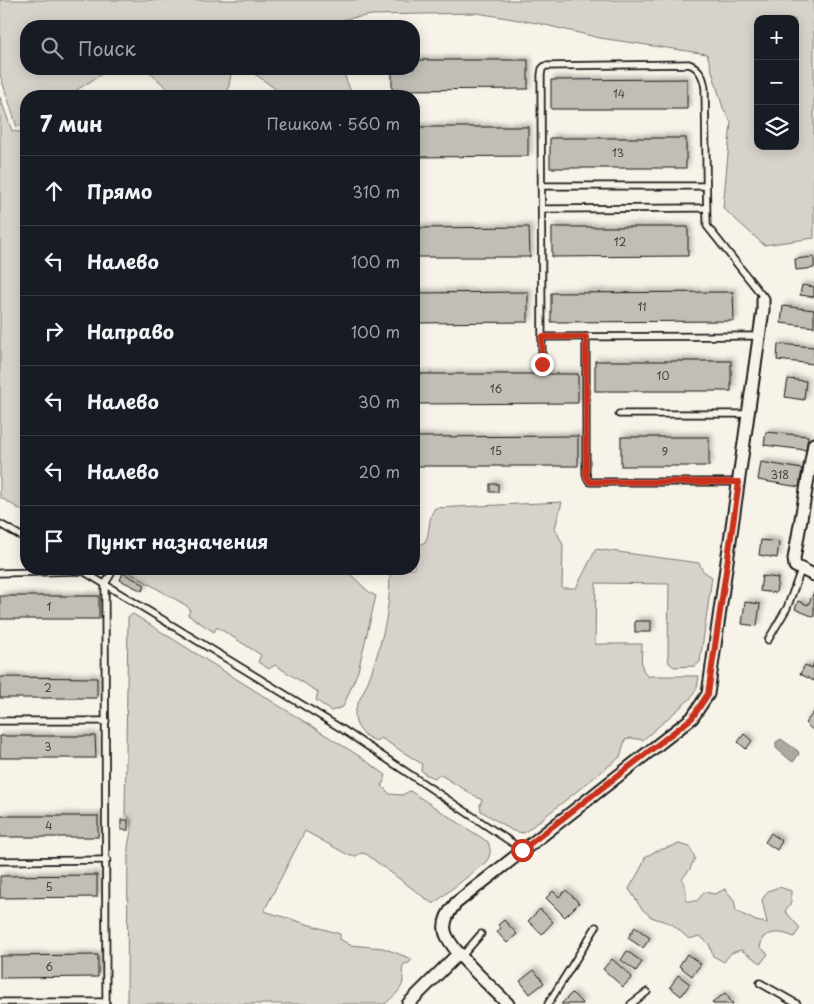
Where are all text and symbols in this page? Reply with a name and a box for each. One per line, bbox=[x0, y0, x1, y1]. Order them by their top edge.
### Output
map controls bbox=[754, 15, 799, 150]
button: + bbox=[754, 15, 799, 60]
search box bbox=[20, 20, 420, 75]
icon: search bbox=[38, 34, 66, 62]
text: Поиск bbox=[78, 34, 136, 62]
button: − bbox=[754, 60, 799, 105]
house number: 14 bbox=[613, 85, 625, 102]
button: layers bbox=[754, 105, 799, 150]
text: 7 мин bbox=[40, 107, 103, 139]
text: Пешком · 560 m bbox=[266, 111, 400, 135]
house number: 13 bbox=[612, 144, 624, 161]
icon: ahead bbox=[40, 177, 68, 205]
text: Прямо bbox=[87, 177, 152, 205]
text: 310 m bbox=[352, 179, 400, 203]
house number: 12 bbox=[614, 233, 627, 250]
icon: left bbox=[40, 247, 68, 275]
text: Налево bbox=[87, 247, 159, 275]
text: 100 m bbox=[351, 249, 400, 273]
house number: 11 bbox=[637, 298, 647, 315]
icon: right bbox=[40, 317, 68, 345]
text: Направо bbox=[87, 317, 174, 345]
text: 100 m bbox=[351, 319, 400, 343]
route end bbox=[531, 353, 554, 376]
house number: 10 bbox=[657, 367, 669, 384]
house number: 16 bbox=[490, 380, 503, 397]
icon: left bbox=[40, 387, 68, 415]
text: Налево bbox=[87, 387, 159, 415]
text: 30 m bbox=[358, 389, 400, 413]
house number: 15 bbox=[490, 442, 502, 459]
house number: 9 bbox=[662, 443, 668, 460]
icon: left bbox=[40, 457, 68, 485]
text: Налево bbox=[87, 457, 159, 485]
text: 20 m bbox=[359, 459, 400, 483]
house number: 318 bbox=[771, 466, 789, 483]
icon: arrive bbox=[40, 527, 68, 555]
text: Пункт назначения bbox=[87, 527, 268, 555]
house number: 1 bbox=[47, 598, 52, 615]
house number: 2 bbox=[44, 679, 52, 696]
house number: 3 bbox=[44, 738, 52, 755]
house number: 4 bbox=[45, 817, 53, 834]
route start bbox=[511, 839, 534, 862]
house number: 5 bbox=[45, 878, 53, 895]
house number: 6 bbox=[45, 958, 53, 975]

